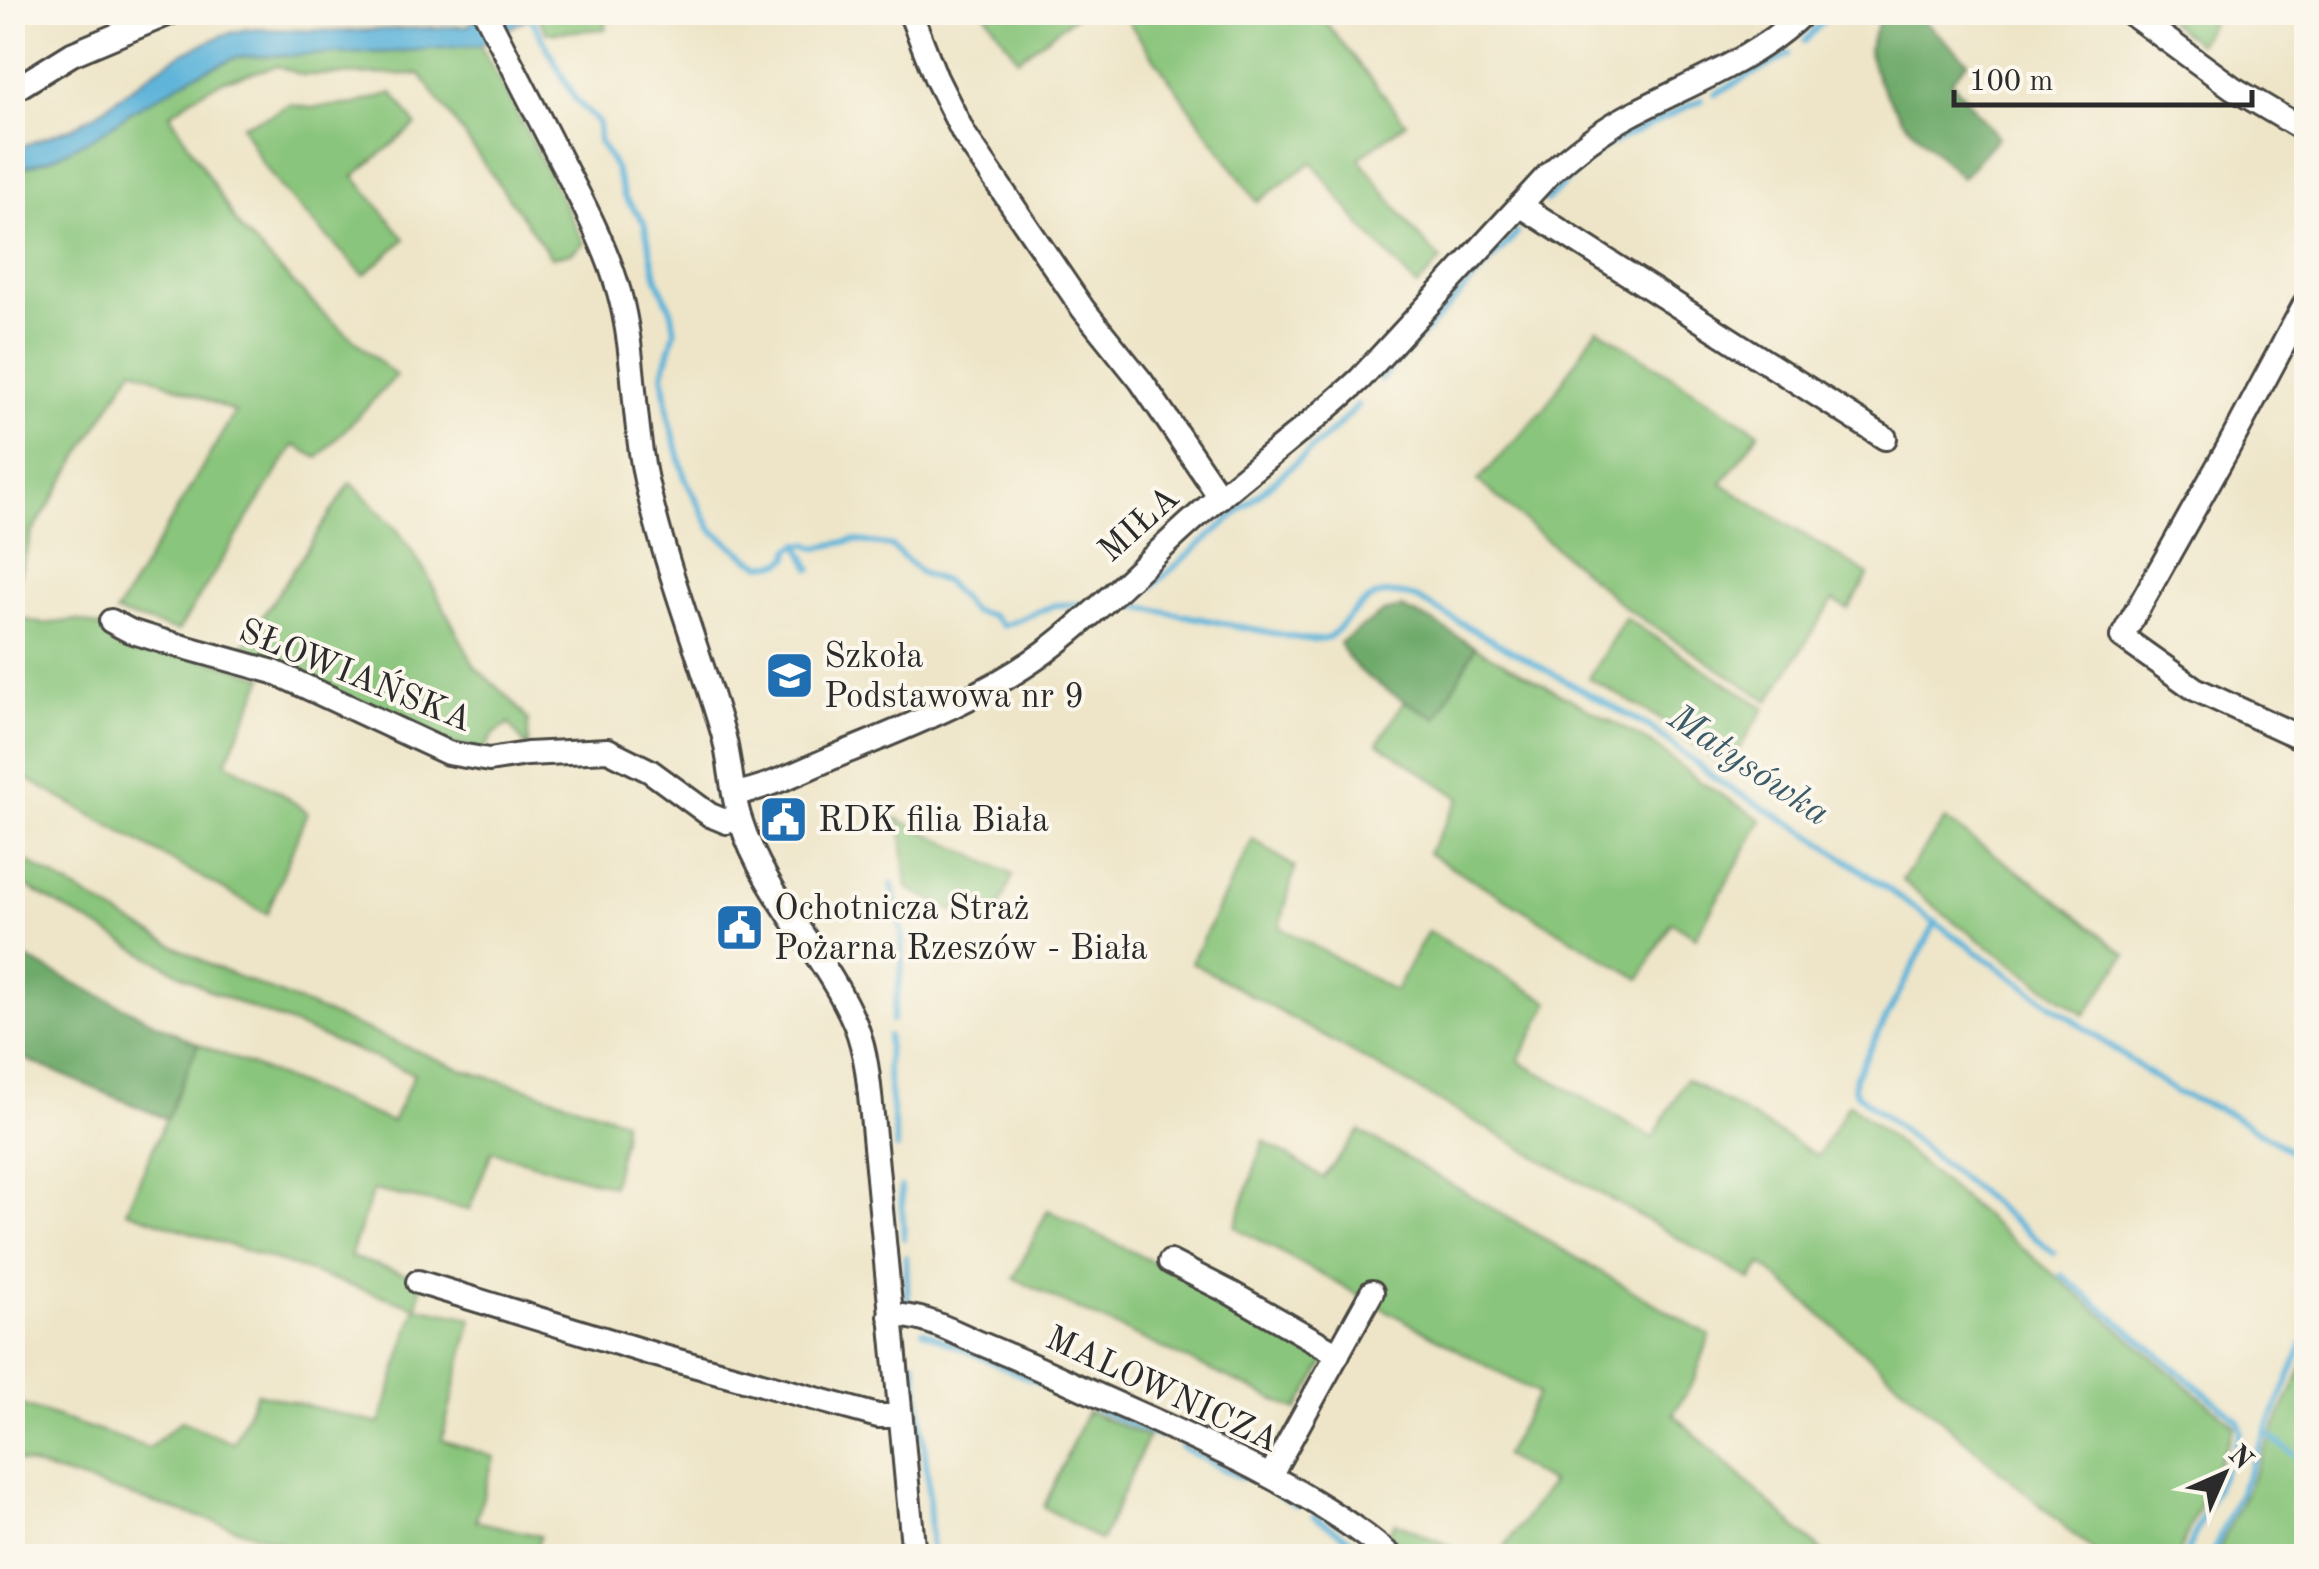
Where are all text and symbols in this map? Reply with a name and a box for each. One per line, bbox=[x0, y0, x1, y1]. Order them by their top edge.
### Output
scale bar bbox=[1954, 45, 2252, 107]
text: 100 m bbox=[1969, 67, 2053, 97]
street label: MIŁA bbox=[1093, 480, 1186, 569]
street label: SŁOWIAŃSKA bbox=[234, 607, 479, 739]
place label: Szkoła Podstawowa nr 9 bbox=[824, 640, 1084, 715]
school or university icon: Szkoła Podstawowa nr 9 bbox=[763, 649, 815, 701]
water label: Matysówka bbox=[1660, 698, 1836, 834]
public building icon: RDK filia Biała bbox=[757, 793, 809, 845]
place label: RDK filia Biała bbox=[818, 804, 1049, 839]
place label: Ochotnicza Straż Pożarna Rzeszów - Biała bbox=[774, 892, 1148, 967]
public building icon: Ochotnicza Straż Pożarna Rzeszów - Biała bbox=[713, 901, 765, 953]
street label: MALOWNICZA bbox=[1040, 1321, 1284, 1459]
north arrow bbox=[2174, 1424, 2274, 1524]
text: N bbox=[2222, 1441, 2257, 1476]

